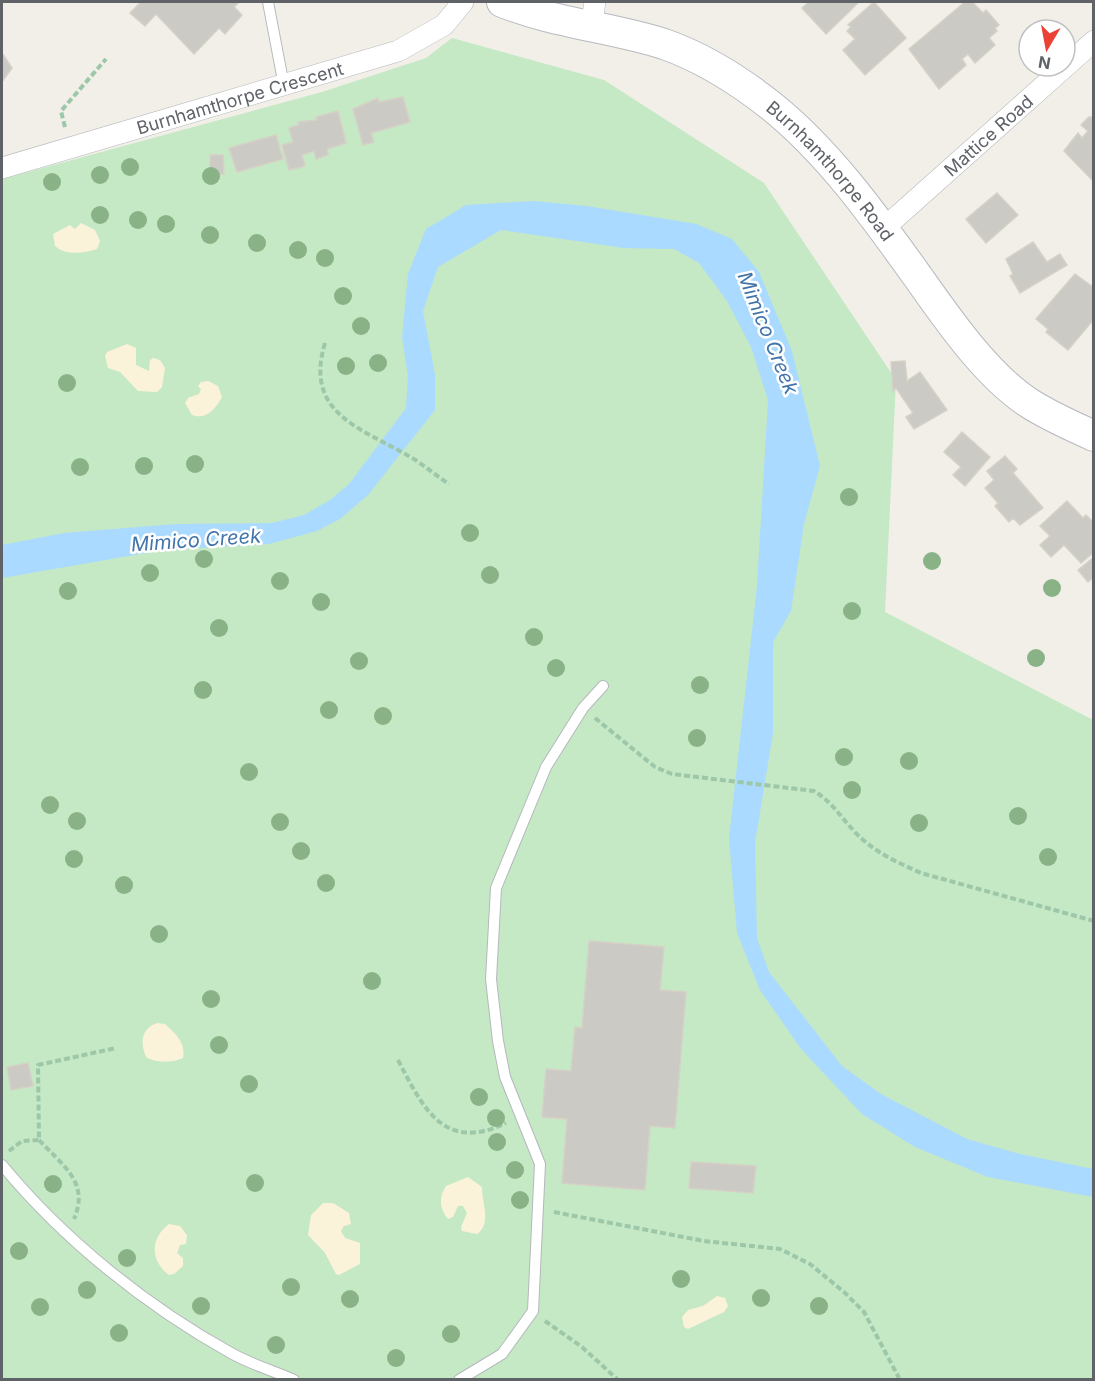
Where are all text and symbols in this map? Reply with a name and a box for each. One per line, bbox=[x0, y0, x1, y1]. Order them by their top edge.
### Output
north arrow bbox=[1017, 18, 1077, 78]
text: N bbox=[1037, 52, 1052, 74]
street label: Burnhamthorpe Crescent bbox=[134, 57, 346, 138]
street label: Mattice Road bbox=[940, 90, 1037, 180]
street label: Burnhamthorpe Road bbox=[763, 96, 899, 245]
water label: Mimico Creek bbox=[732, 268, 804, 399]
water label: Mimico Creek bbox=[130, 523, 263, 557]

